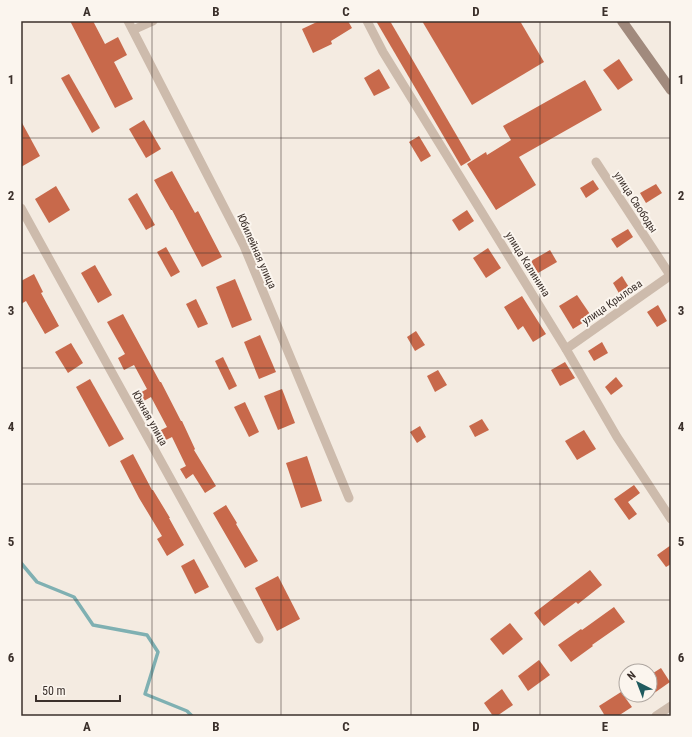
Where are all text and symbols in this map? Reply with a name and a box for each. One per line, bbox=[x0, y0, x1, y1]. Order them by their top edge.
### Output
text: A bbox=[83, 4, 91, 19]
text: B bbox=[212, 4, 220, 19]
text: C bbox=[342, 4, 350, 19]
text: D bbox=[472, 4, 480, 19]
text: E bbox=[602, 4, 609, 19]
text: 1 bbox=[8, 72, 14, 87]
text: 1 bbox=[678, 72, 684, 87]
street label: улица Свободы bbox=[611, 169, 660, 235]
text: 2 bbox=[8, 188, 15, 203]
text: 2 bbox=[678, 188, 685, 203]
street label: Юбилейная улица bbox=[234, 212, 279, 291]
street label: улица Калинина bbox=[502, 230, 553, 299]
street label: улица Крылова bbox=[580, 277, 645, 328]
text: 3 bbox=[8, 303, 14, 318]
text: 3 bbox=[678, 303, 684, 318]
street label: Южная улица bbox=[129, 388, 170, 448]
text: 4 bbox=[8, 419, 15, 434]
text: 4 bbox=[678, 419, 685, 434]
text: 5 bbox=[8, 534, 15, 549]
text: 5 bbox=[678, 534, 685, 549]
text: 6 bbox=[8, 650, 15, 665]
text: 6 bbox=[678, 650, 685, 665]
north arrow bbox=[618, 663, 658, 703]
text: N bbox=[625, 669, 639, 683]
scale bar bbox=[36, 677, 120, 703]
text: 50 m bbox=[42, 684, 66, 698]
text: A bbox=[83, 719, 91, 734]
text: B bbox=[212, 719, 220, 734]
text: C bbox=[342, 719, 350, 734]
text: D bbox=[472, 719, 480, 734]
text: E bbox=[602, 719, 609, 734]

